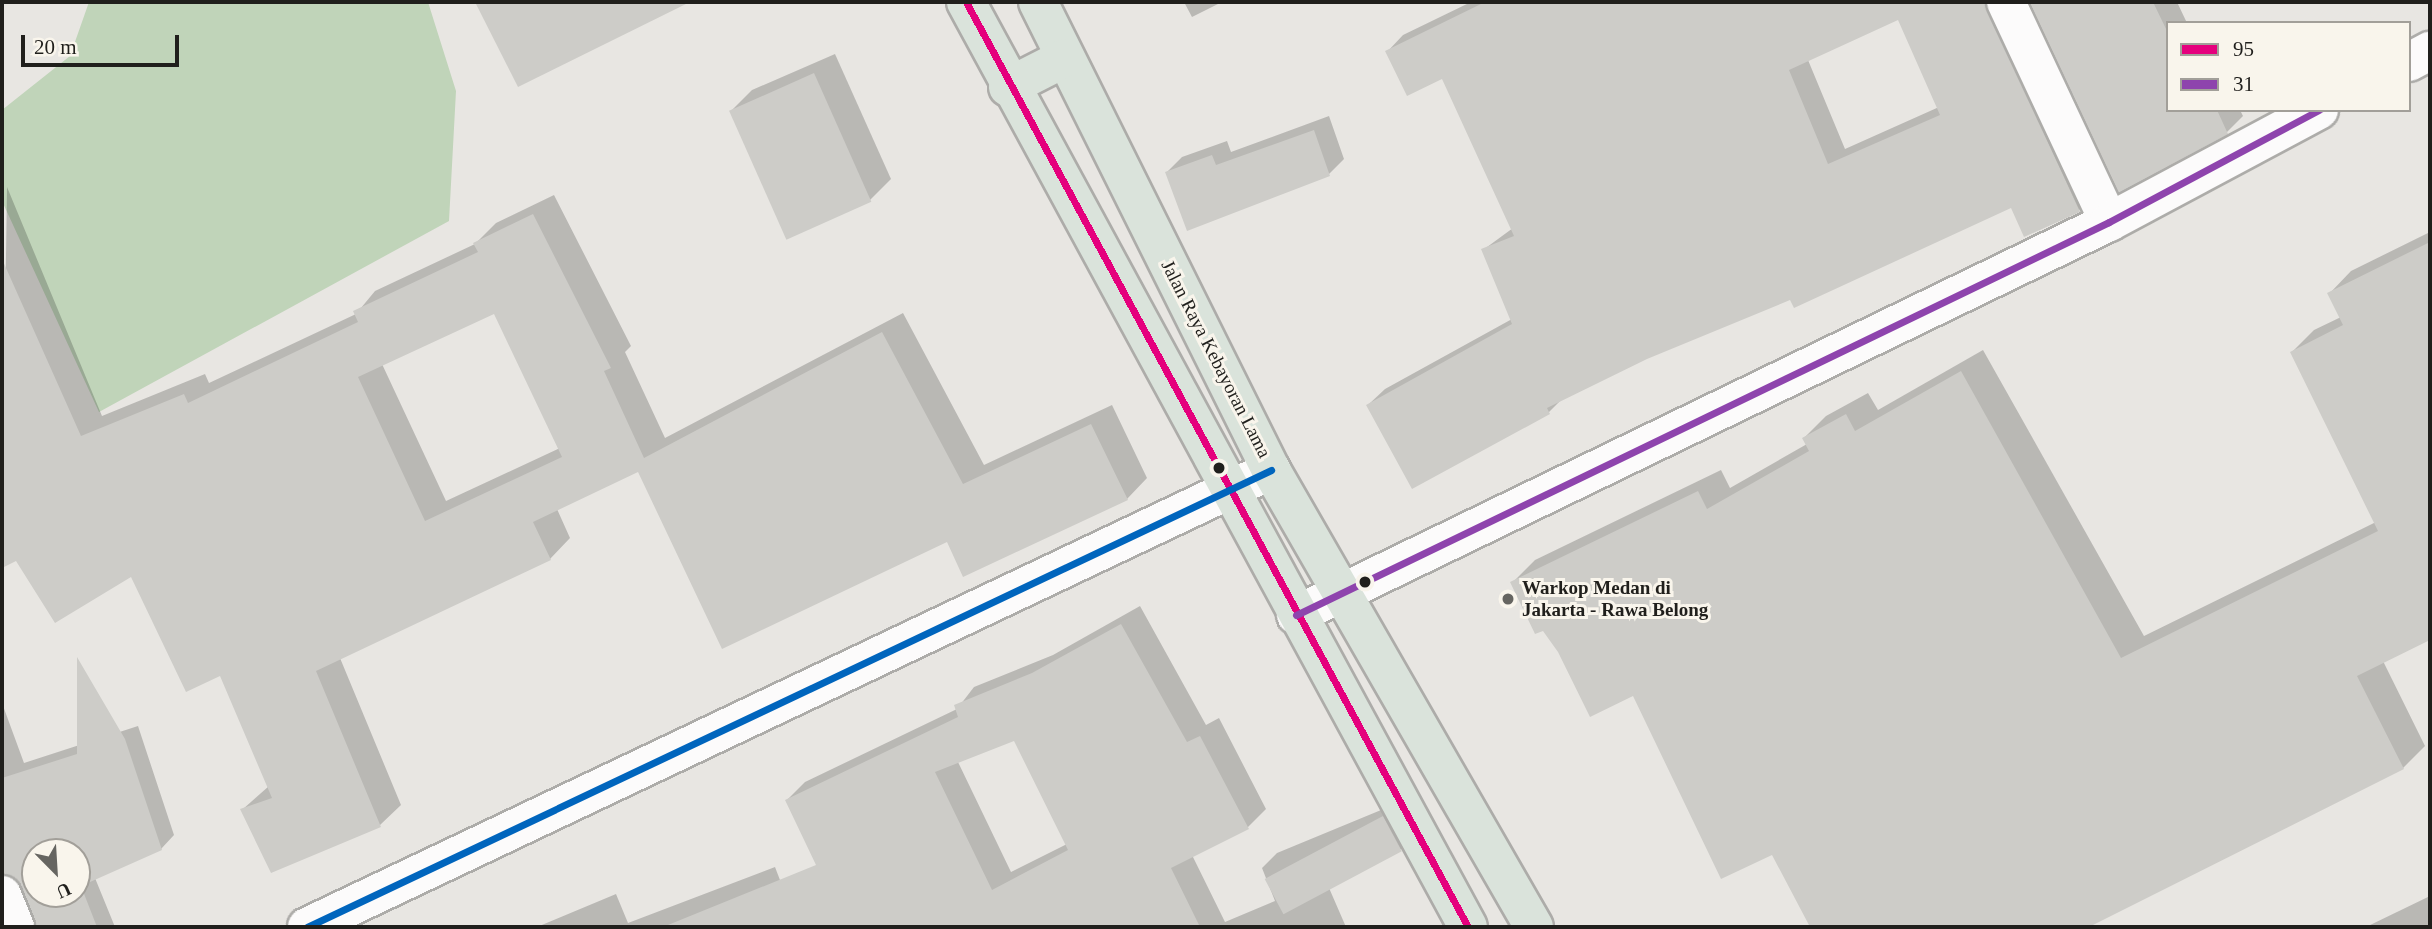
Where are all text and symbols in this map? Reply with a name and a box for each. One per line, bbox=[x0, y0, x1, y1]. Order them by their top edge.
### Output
scale bar bbox=[24, 21, 182, 65]
legend bbox=[2166, 21, 2411, 112]
text: 20 m bbox=[34, 35, 77, 59]
text: 95 bbox=[2233, 37, 2254, 61]
text: 31 bbox=[2233, 72, 2254, 96]
street label: Jalan Raya Kebayoran Lama bbox=[1156, 256, 1276, 462]
unlabelled marker bbox=[1212, 461, 1226, 475]
unlabelled marker bbox=[1358, 575, 1372, 589]
place label: Warkop Medan di Jakarta - Rawa Belong bbox=[1522, 577, 1708, 621]
marker: Warkop Medan di Jakarta - Rawa Belong bbox=[1500, 591, 1516, 607]
north arrow bbox=[21, 838, 91, 908]
text: U bbox=[53, 878, 74, 903]

